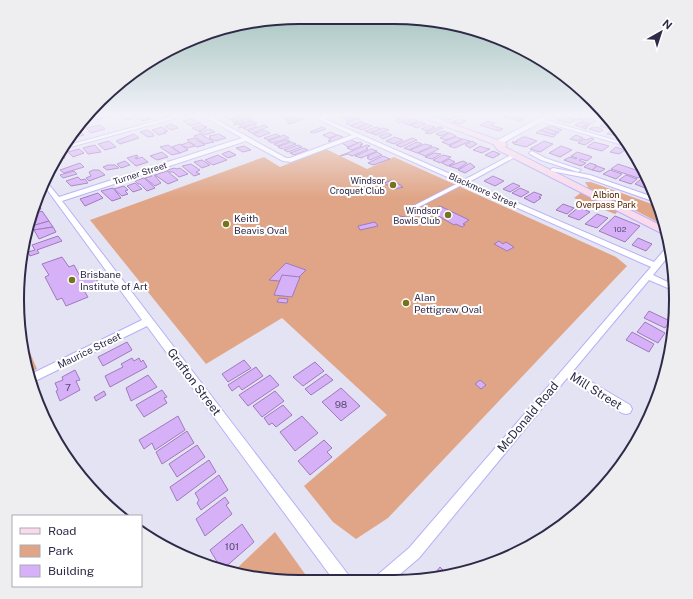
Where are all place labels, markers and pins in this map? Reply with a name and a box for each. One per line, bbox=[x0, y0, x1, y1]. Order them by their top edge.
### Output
place label: Windsor Croquet Club bbox=[330, 175, 385, 196]
marker: Windsor Croquet Club bbox=[388, 180, 398, 190]
place label: Windsor Bowls Club bbox=[393, 205, 440, 226]
marker: Windsor Bowls Club bbox=[443, 210, 453, 220]
place label: Keith Beavis Oval bbox=[234, 212, 288, 236]
marker: Keith Beavis Oval bbox=[221, 219, 231, 229]
place label: Brisbane Institute of Art bbox=[80, 268, 148, 292]
marker: Brisbane Institute of Art bbox=[67, 275, 77, 285]
place label: Alan Pettigrew Oval bbox=[414, 291, 482, 315]
marker: Alan Pettigrew Oval bbox=[401, 298, 411, 308]

